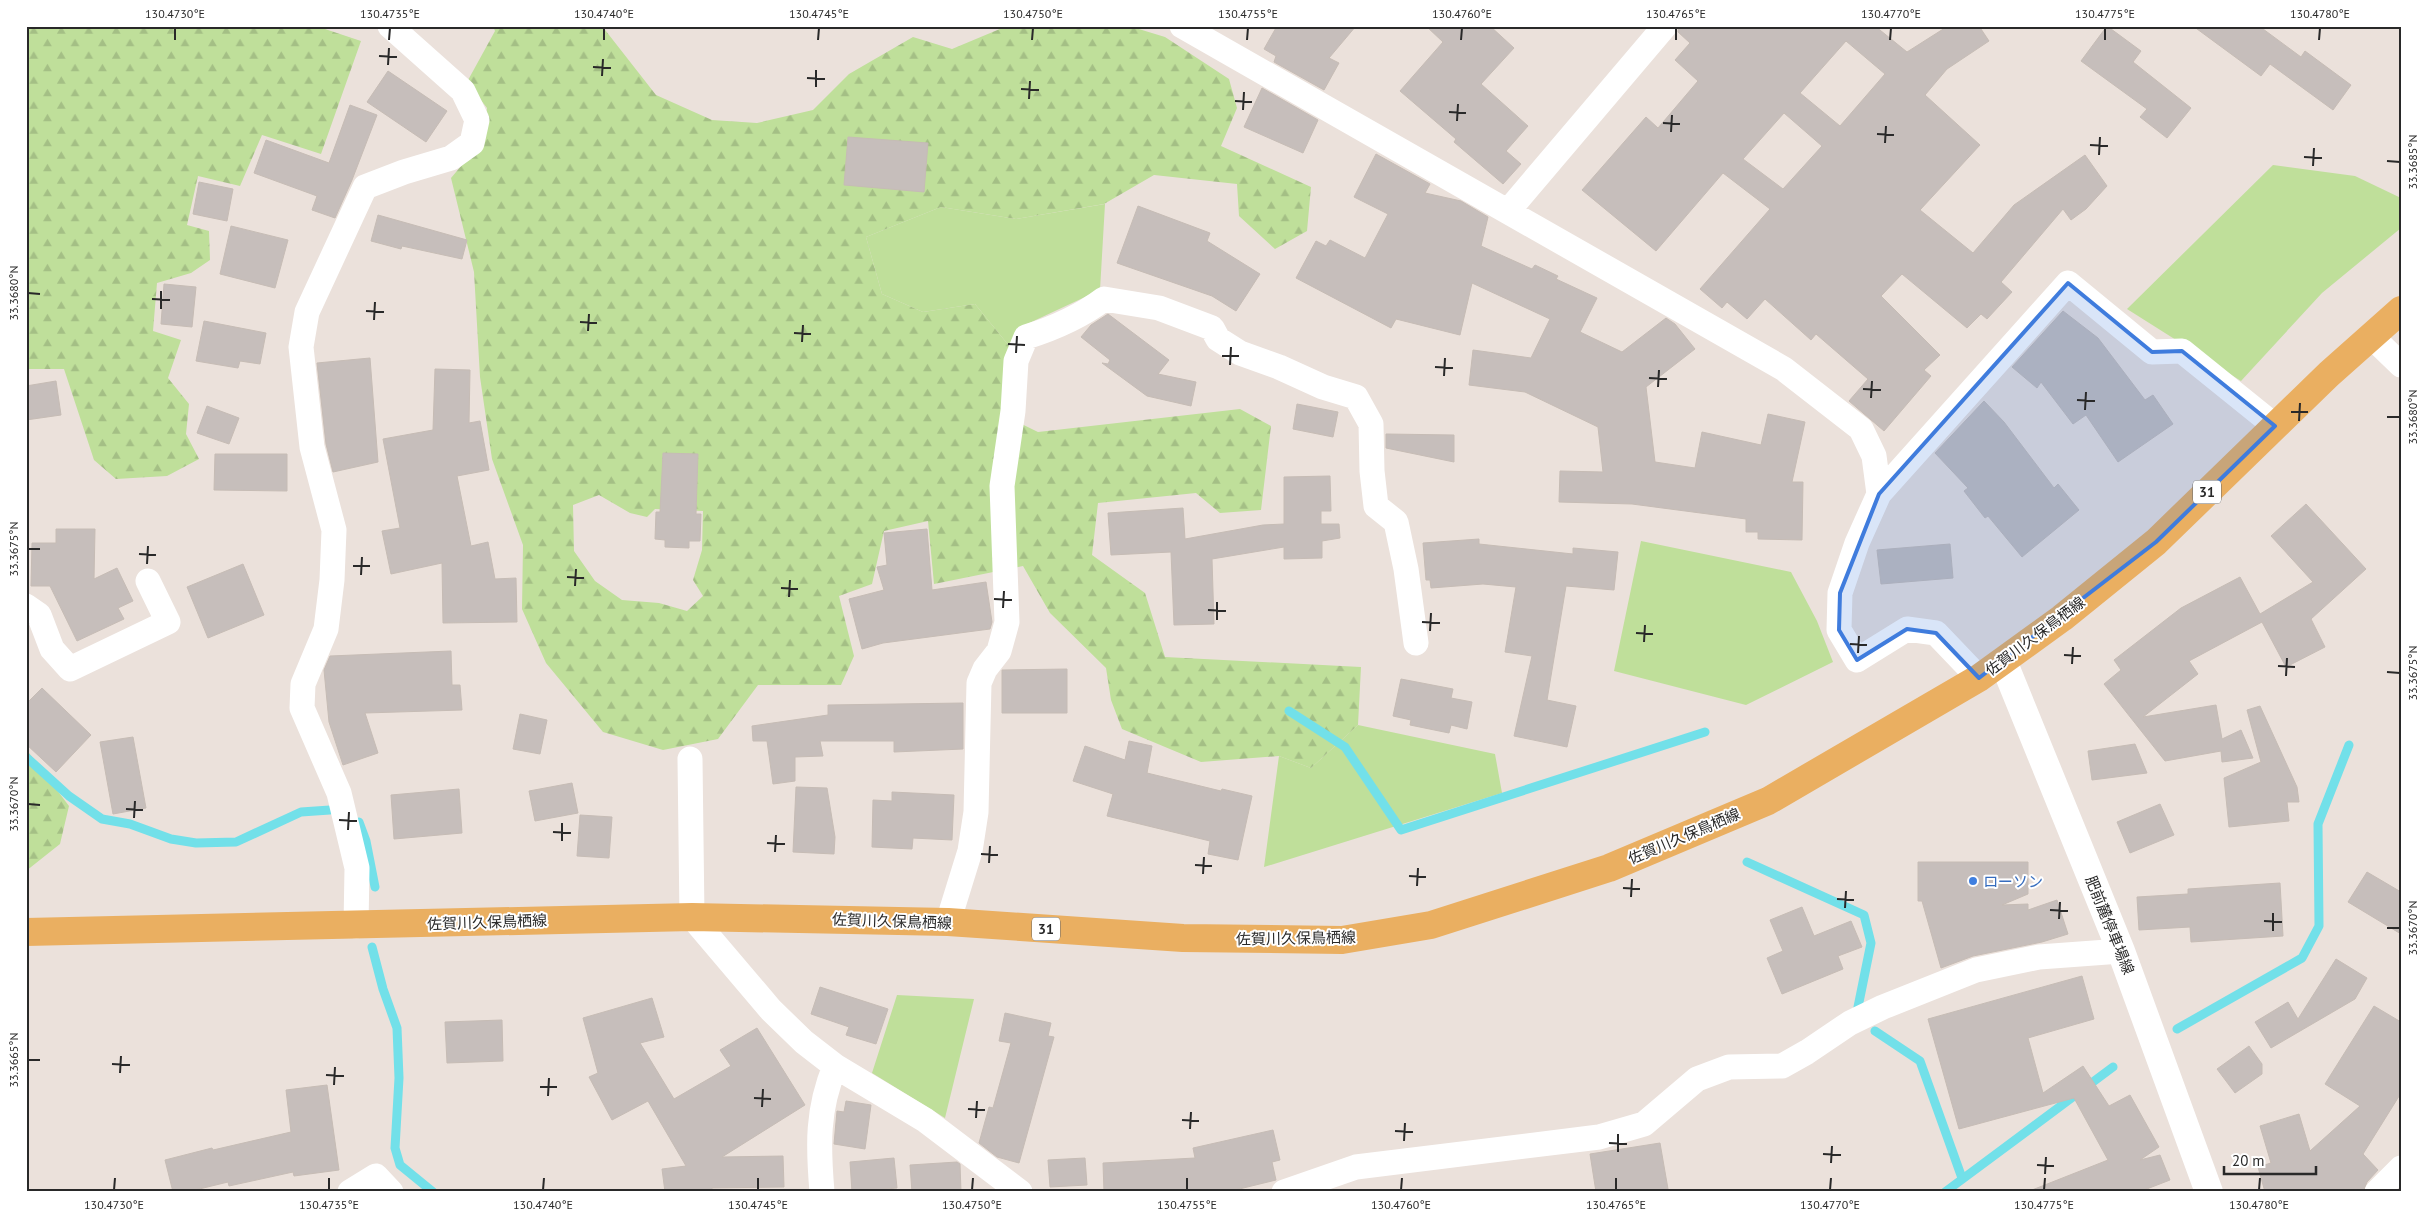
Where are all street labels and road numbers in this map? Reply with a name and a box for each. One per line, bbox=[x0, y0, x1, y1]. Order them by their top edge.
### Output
road number: 31 bbox=[2193, 481, 2221, 504]
street label: 佐賀川久保鳥栖線 bbox=[1981, 592, 2089, 680]
street label: 佐賀川久保鳥栖線 bbox=[1625, 804, 1743, 868]
street label: 肥前麓停車場線 bbox=[2082, 873, 2138, 977]
street label: 佐賀川久保鳥栖線 bbox=[832, 909, 952, 933]
street label: 佐賀川久保鳥栖線 bbox=[427, 910, 547, 934]
road number: 31 bbox=[1032, 918, 1060, 941]
street label: 佐賀川久保鳥栖線 bbox=[1236, 927, 1356, 949]

